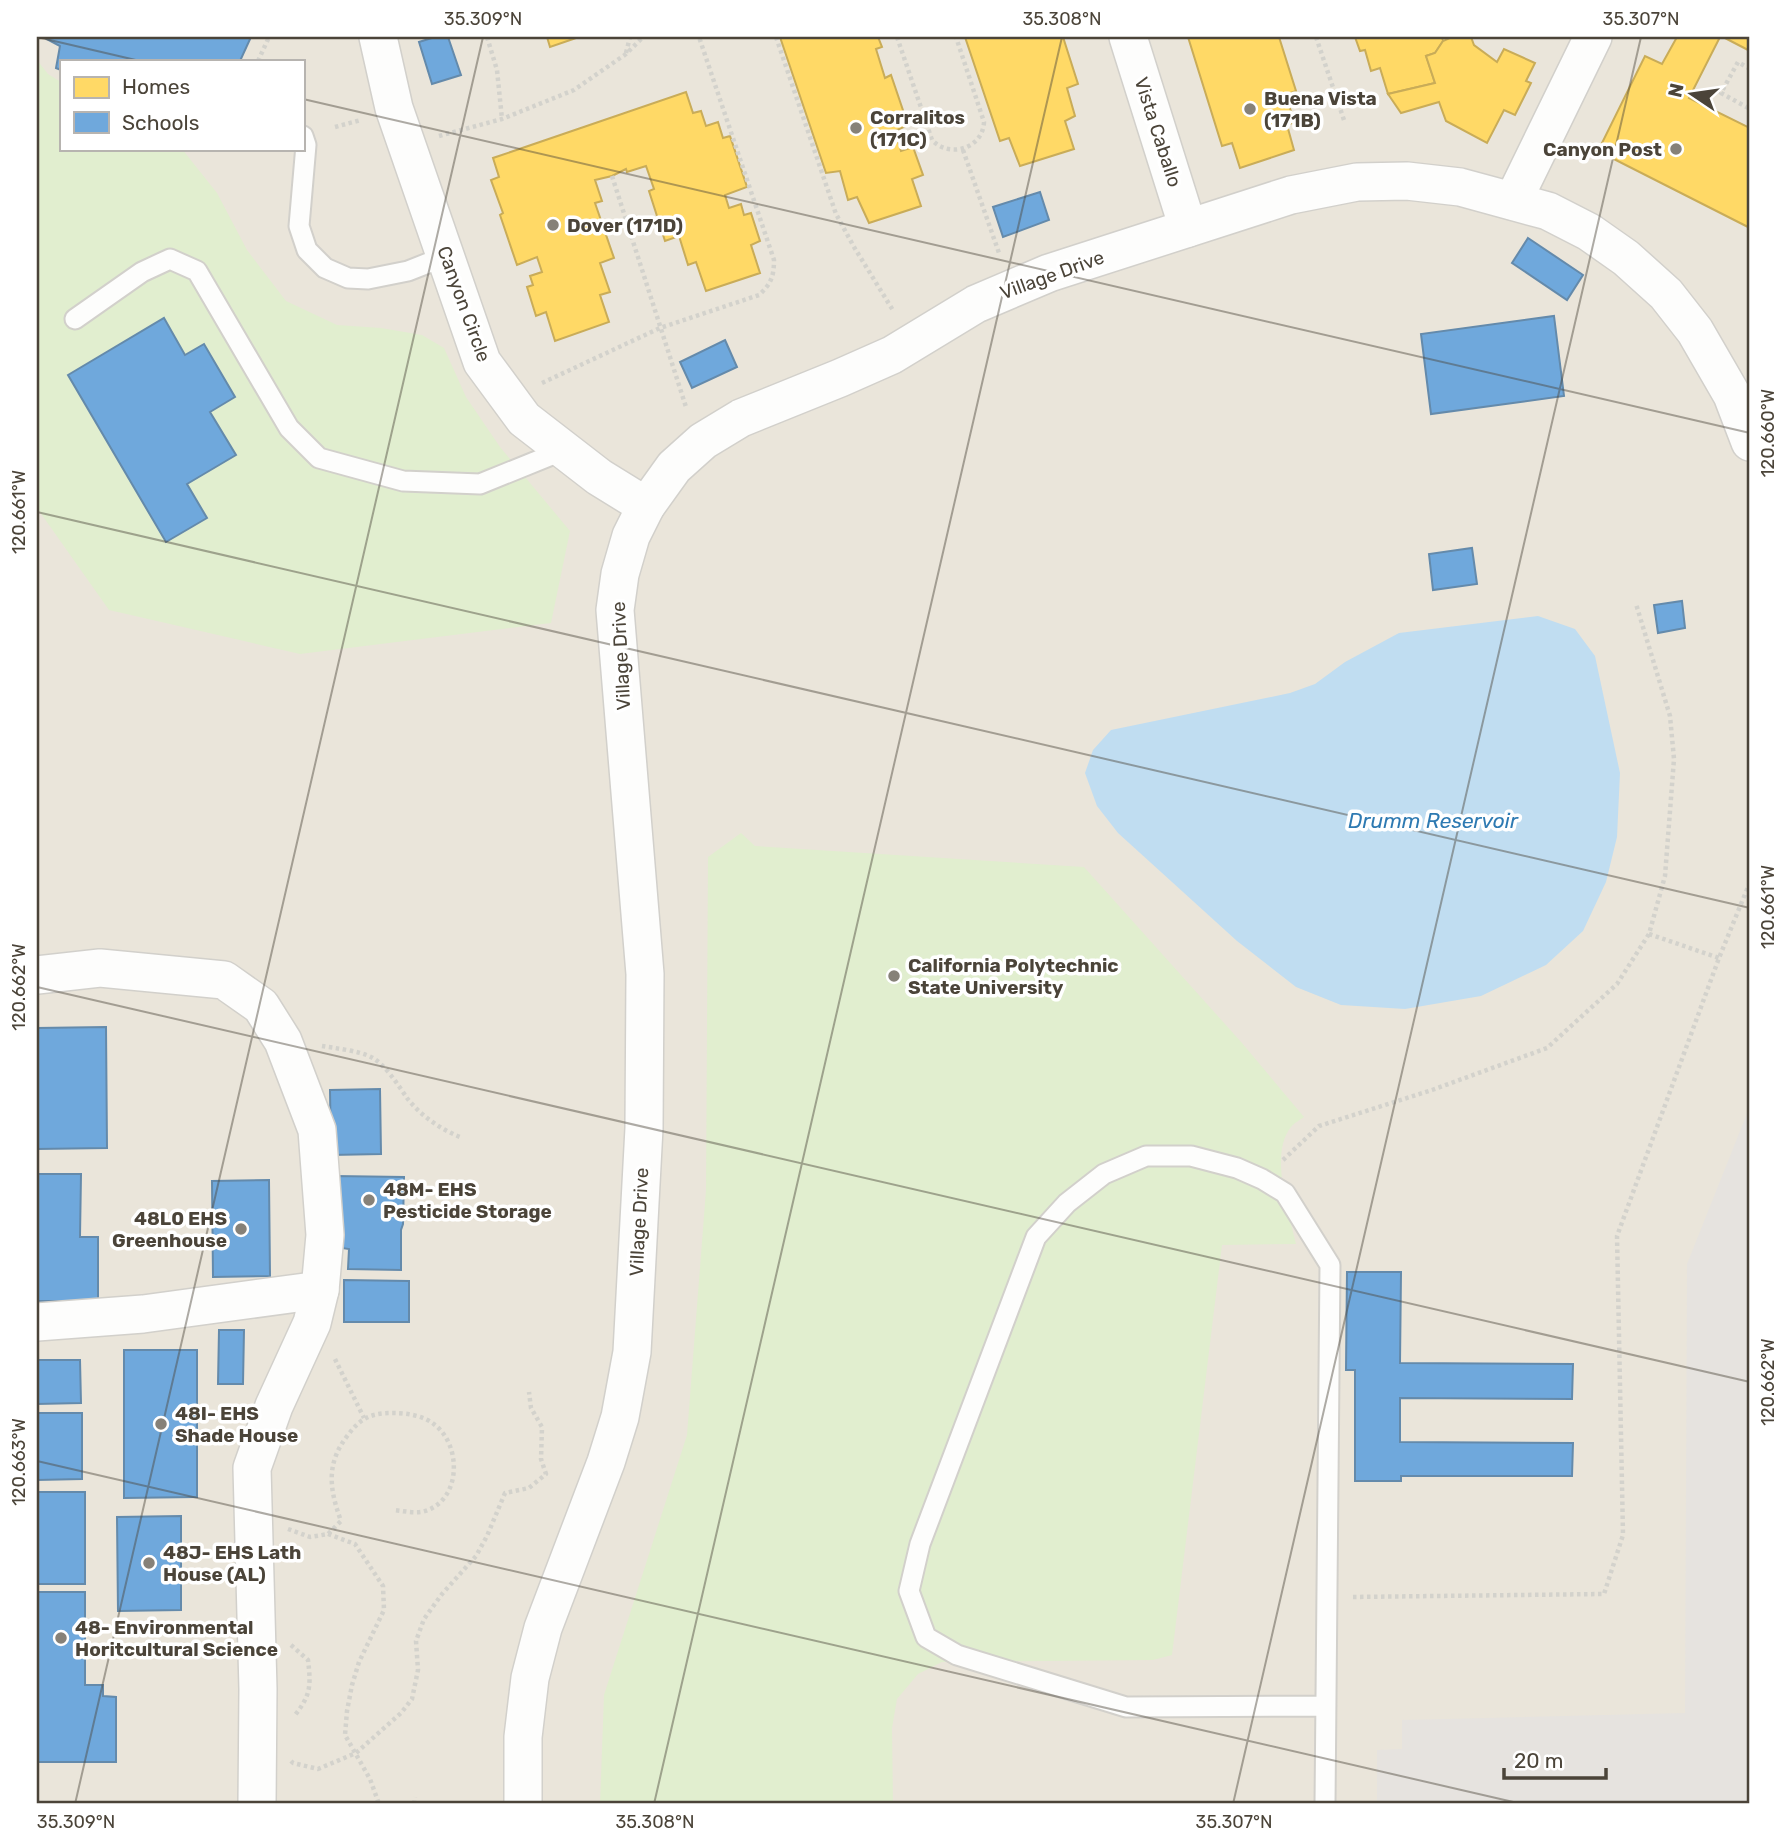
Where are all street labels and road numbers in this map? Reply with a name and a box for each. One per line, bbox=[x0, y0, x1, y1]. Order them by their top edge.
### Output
street label: Vista Caballo bbox=[1129, 74, 1187, 190]
street label: Canyon Circle bbox=[432, 243, 496, 365]
street label: Village Drive bbox=[997, 246, 1107, 304]
street label: Village Drive bbox=[607, 601, 635, 711]
street label: Village Drive bbox=[625, 1167, 653, 1277]

